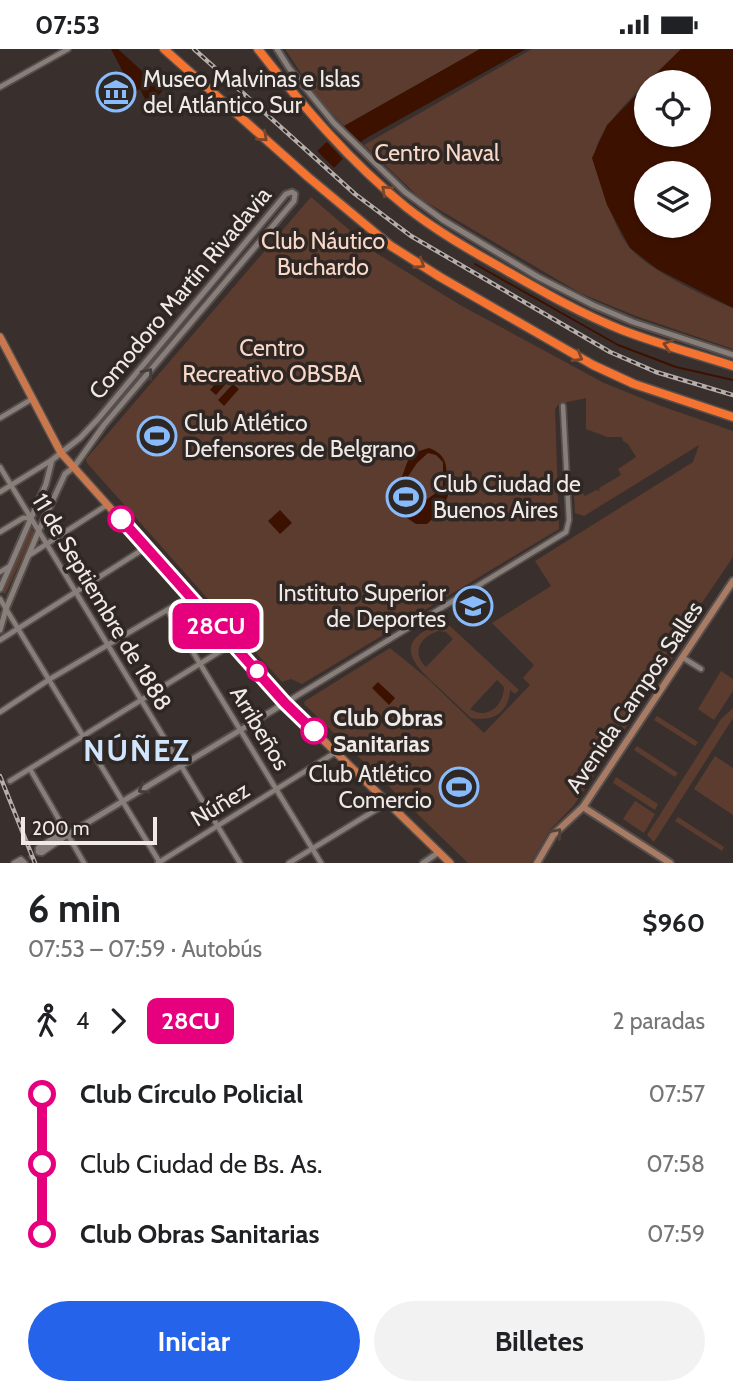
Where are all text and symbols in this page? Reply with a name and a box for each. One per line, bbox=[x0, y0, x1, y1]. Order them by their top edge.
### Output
text: 07:53 bbox=[35, 9, 100, 41]
place label: Museo Malvinas e Islas del Atlántico Sur bbox=[143, 65, 360, 119]
map controls bbox=[634, 70, 711, 238]
button: locate bbox=[634, 70, 711, 147]
museum icon: Museo Malvinas e Islas del Atlántico Sur bbox=[95, 71, 137, 113]
one-way arrow bbox=[255, 129, 268, 141]
park label: Centro Naval bbox=[374, 139, 500, 167]
button: layers bbox=[634, 161, 711, 238]
street label: Comodoro Martín Rivadavia bbox=[83, 181, 277, 405]
one-way arrow bbox=[381, 186, 394, 198]
park label: Club Náutico Buchardo bbox=[261, 227, 385, 281]
one-way arrow bbox=[412, 256, 425, 268]
park label: Centro Recreativo OBSBA bbox=[182, 334, 362, 388]
one-way arrow bbox=[662, 339, 674, 354]
one-way arrow bbox=[571, 349, 583, 362]
one-way arrow bbox=[140, 369, 153, 381]
place label: Club Atlético Defensores de Belgrano bbox=[184, 409, 416, 463]
sports icon: Club Atlético Defensores de Belgrano bbox=[136, 415, 178, 457]
place label: Club Ciudad de Buenos Aires bbox=[433, 470, 581, 524]
sports icon: Club Ciudad de Buenos Aires bbox=[385, 476, 427, 518]
street label: 11 de Septiembre de 1888 bbox=[26, 488, 178, 716]
unlabelled marker bbox=[108, 506, 134, 532]
place label: Instituto Superior de Deportes bbox=[278, 579, 447, 633]
school or university icon: Instituto Superior de Deportes bbox=[452, 585, 494, 627]
street label: Avenida Campos Salles bbox=[559, 596, 709, 798]
line badge: 28CU bbox=[167, 603, 265, 649]
text: 28CU bbox=[186, 611, 246, 640]
unlabelled marker bbox=[247, 661, 267, 681]
street label: Arribeños bbox=[224, 681, 296, 775]
place label: Club Obras Sanitarias bbox=[333, 704, 443, 758]
marker: Club Obras Sanitarias bbox=[301, 718, 327, 744]
district label: NÚÑEZ bbox=[83, 732, 191, 769]
place label: Club Atlético Comercio bbox=[308, 760, 432, 814]
sports icon: Club Atlético Comercio bbox=[438, 766, 480, 808]
street label: Núñez bbox=[186, 776, 255, 832]
one-way arrow bbox=[138, 780, 151, 793]
scale bar bbox=[21, 814, 158, 846]
text: 200 m bbox=[32, 817, 89, 840]
one-way arrow bbox=[549, 828, 561, 841]
text: 6 min bbox=[28, 885, 121, 932]
text: $960 bbox=[642, 907, 705, 939]
text: 07:53 – 07:59 · Autobús bbox=[28, 935, 262, 963]
icon: walk bbox=[28, 1002, 66, 1040]
icon: forward bbox=[99, 1002, 137, 1040]
text: 28CU bbox=[161, 1006, 220, 1035]
text: 4 bbox=[76, 1007, 89, 1035]
text: 2 paradas bbox=[612, 1007, 705, 1035]
text: Club Círculo Policial bbox=[80, 1078, 303, 1110]
text: 07:57 bbox=[649, 1080, 705, 1108]
text: Club Ciudad de Bs. As. bbox=[80, 1148, 322, 1180]
text: 07:58 bbox=[646, 1150, 705, 1178]
text: Club Obras Sanitarias bbox=[80, 1218, 320, 1250]
text: 07:59 bbox=[647, 1220, 705, 1248]
button: Iniciar bbox=[28, 1301, 360, 1381]
button: Billetes bbox=[374, 1301, 705, 1381]

